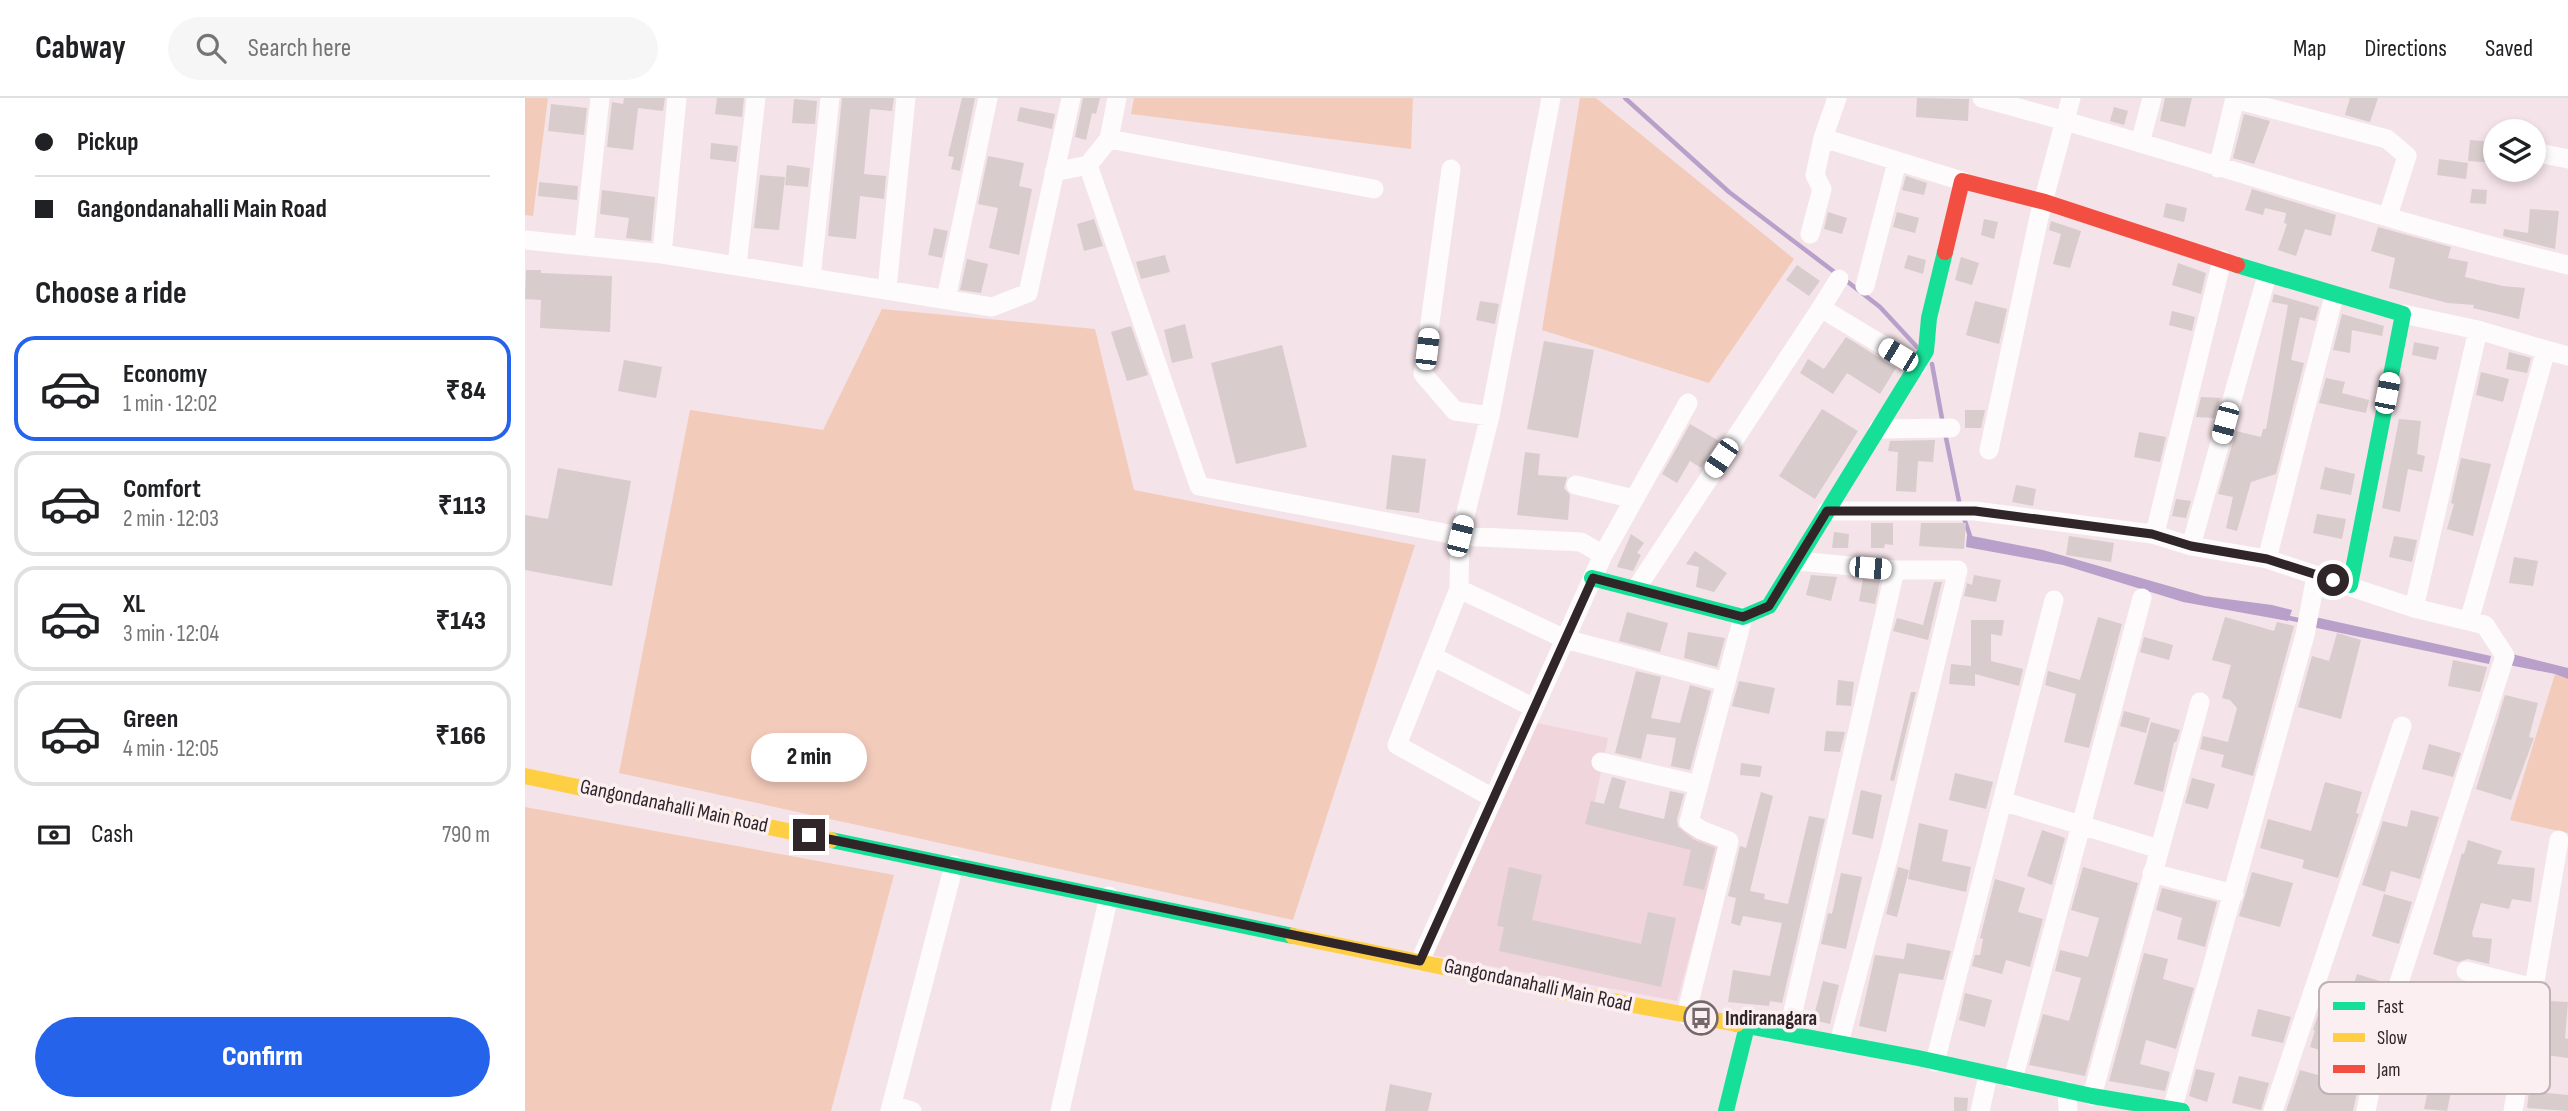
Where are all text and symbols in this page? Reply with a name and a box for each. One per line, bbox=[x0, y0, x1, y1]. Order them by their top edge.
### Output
search box bbox=[168, 17, 658, 80]
text: Cabway bbox=[35, 28, 126, 68]
icon: search bbox=[192, 29, 230, 67]
text: Search here bbox=[248, 33, 351, 64]
text: Map bbox=[2293, 34, 2326, 63]
text: Directions bbox=[2364, 34, 2447, 63]
text: Saved bbox=[2485, 34, 2533, 63]
map controls bbox=[2483, 119, 2546, 182]
button: layers bbox=[2483, 119, 2546, 182]
text: Pickup bbox=[77, 127, 139, 158]
text: Gangondanahalli Main Road bbox=[77, 194, 327, 225]
text: Choose a ride bbox=[35, 274, 187, 313]
car bbox=[1415, 327, 1440, 371]
car bbox=[1875, 335, 1922, 375]
icon: car bbox=[39, 357, 102, 420]
text: Economy bbox=[123, 359, 207, 390]
car bbox=[2373, 370, 2402, 416]
text: ₹84 bbox=[446, 376, 486, 407]
text: 1 min · 12:02 bbox=[123, 390, 217, 418]
car bbox=[2210, 400, 2241, 446]
car bbox=[1701, 435, 1742, 481]
icon: car bbox=[39, 472, 102, 535]
text: Comfort bbox=[123, 474, 201, 505]
text: ₹113 bbox=[438, 491, 486, 522]
text: 2 min · 12:03 bbox=[123, 505, 219, 533]
car bbox=[1445, 513, 1476, 559]
car bbox=[1849, 556, 1892, 580]
route start bbox=[2317, 564, 2349, 596]
icon: car bbox=[39, 587, 102, 650]
text: XL bbox=[123, 589, 145, 620]
text: ₹143 bbox=[435, 606, 486, 637]
text: 3 min · 12:04 bbox=[123, 620, 219, 648]
icon: car bbox=[39, 702, 102, 765]
text: Green bbox=[123, 704, 178, 735]
text: ₹166 bbox=[435, 721, 486, 752]
callout: 2 min bbox=[751, 734, 867, 782]
text: 4 min · 12:05 bbox=[123, 735, 219, 763]
text: 2 min bbox=[787, 743, 831, 771]
street label: Gangondanahalli Main Road bbox=[578, 774, 770, 838]
icon: cash bbox=[35, 816, 73, 854]
text: Cash bbox=[91, 819, 134, 850]
route end bbox=[793, 819, 825, 851]
text: 790 m bbox=[442, 821, 490, 849]
street label: Gangondanahalli Main Road bbox=[1442, 953, 1634, 1017]
legend bbox=[2319, 982, 2550, 1094]
text: Fast bbox=[2377, 996, 2404, 1019]
bus stop icon: Indiranagara bbox=[1682, 999, 1720, 1037]
place label: Indiranagara bbox=[1725, 1006, 1817, 1031]
button: Confirm bbox=[35, 1017, 490, 1097]
text: Slow bbox=[2377, 1027, 2407, 1050]
text: Jam bbox=[2376, 1059, 2400, 1082]

